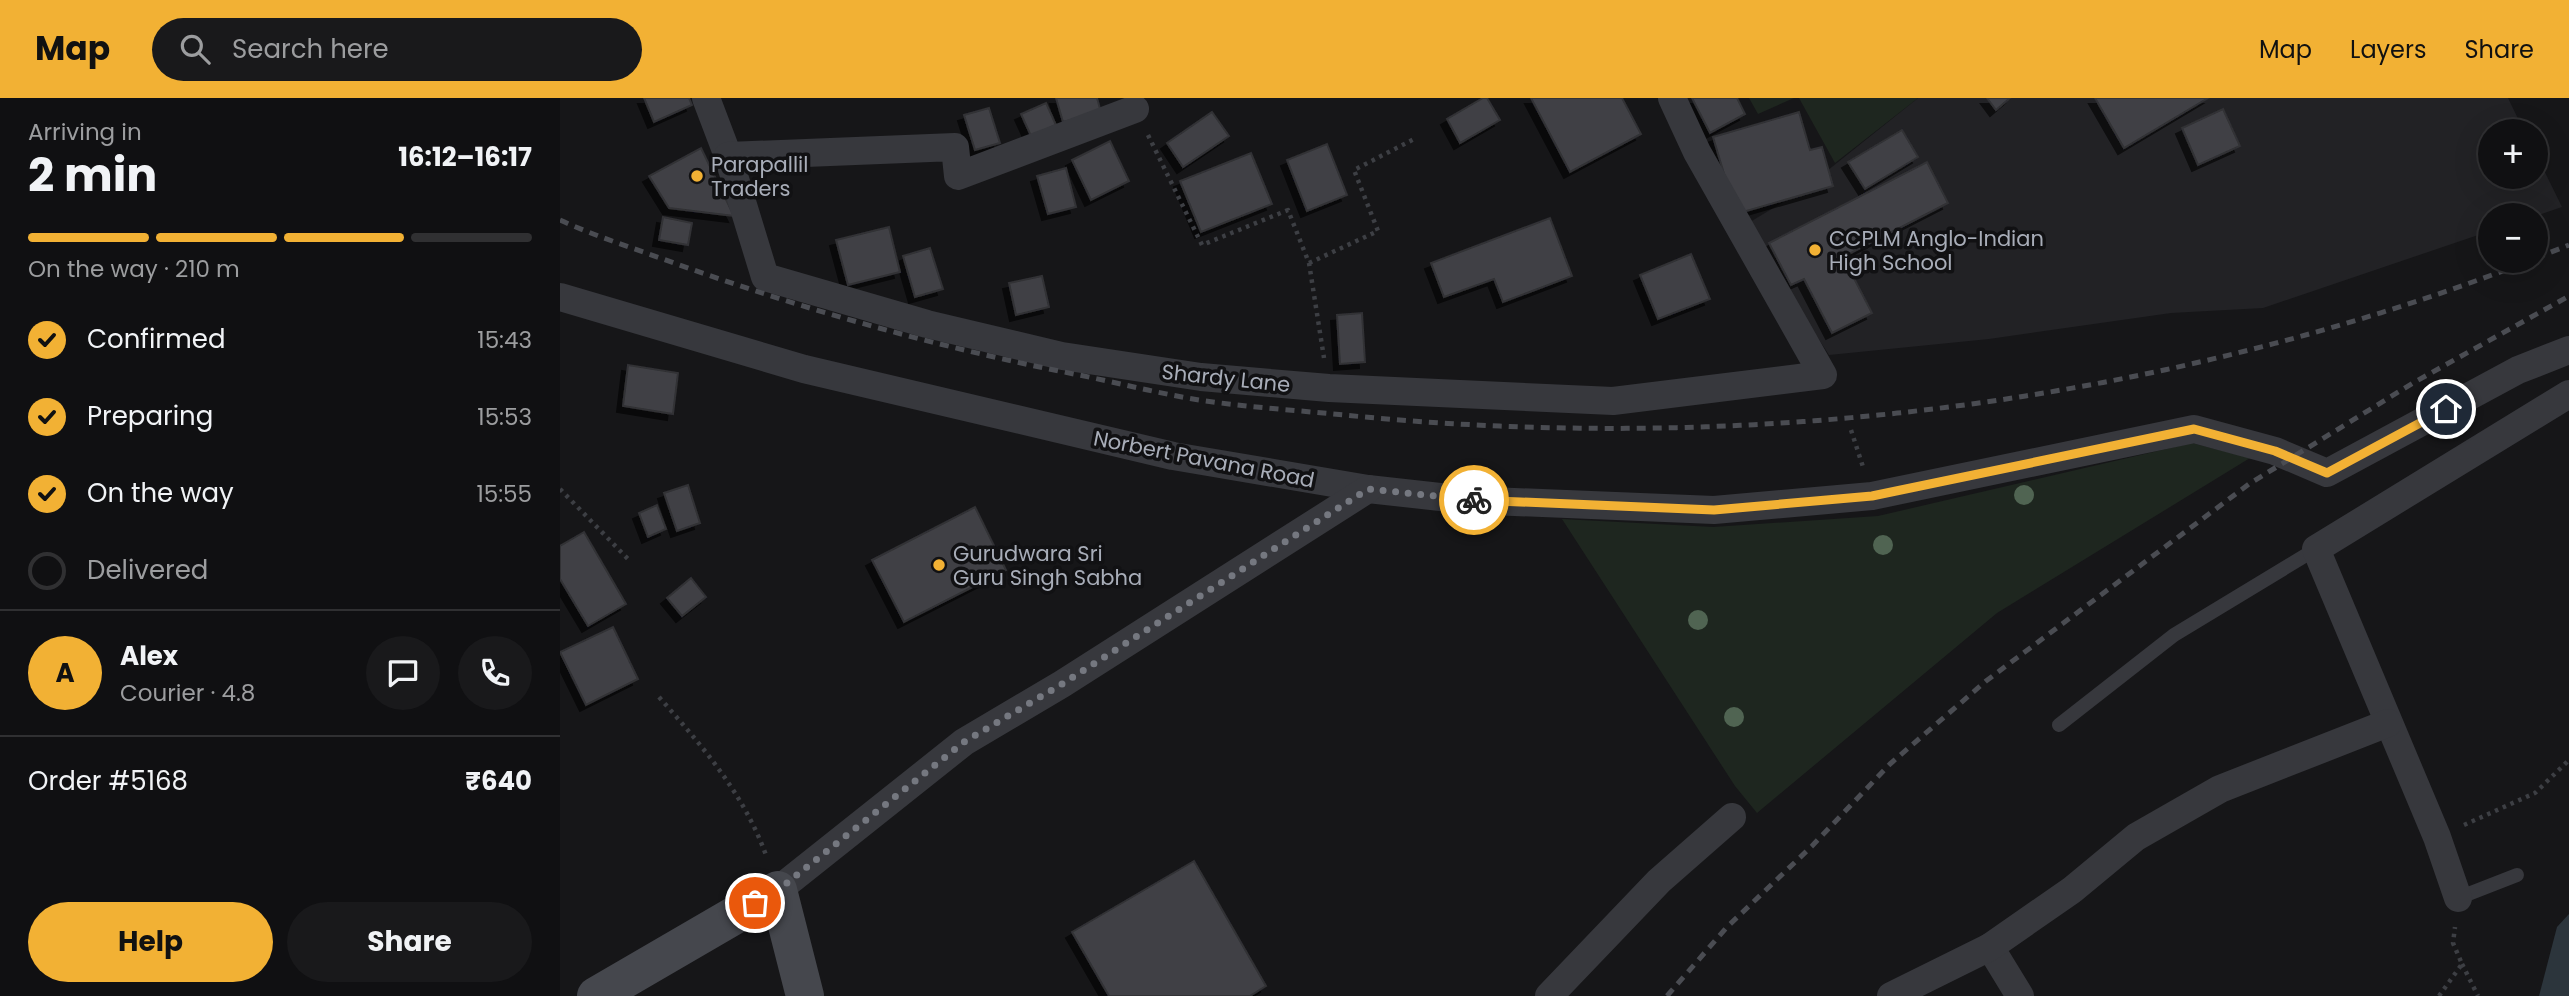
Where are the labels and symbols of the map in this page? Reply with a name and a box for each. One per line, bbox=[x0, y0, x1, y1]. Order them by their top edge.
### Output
place label: Parapallil Traders bbox=[711, 150, 808, 203]
marker: Parapallil Traders bbox=[689, 168, 705, 184]
place label: CCPLM Anglo-Indian High School bbox=[1829, 224, 2044, 277]
marker: CCPLM Anglo-Indian High School bbox=[1807, 242, 1823, 258]
street label: Shardy Lane bbox=[1160, 357, 1292, 399]
pin bbox=[2416, 379, 2476, 439]
street label: Norbert Pavana Road bbox=[1091, 423, 1317, 495]
courier bbox=[1439, 465, 1509, 535]
place label: Gurudwara Sri Guru Singh Sabha bbox=[953, 539, 1142, 592]
marker: Gurudwara Sri Guru Singh Sabha bbox=[931, 557, 947, 573]
pin bbox=[725, 873, 785, 933]

